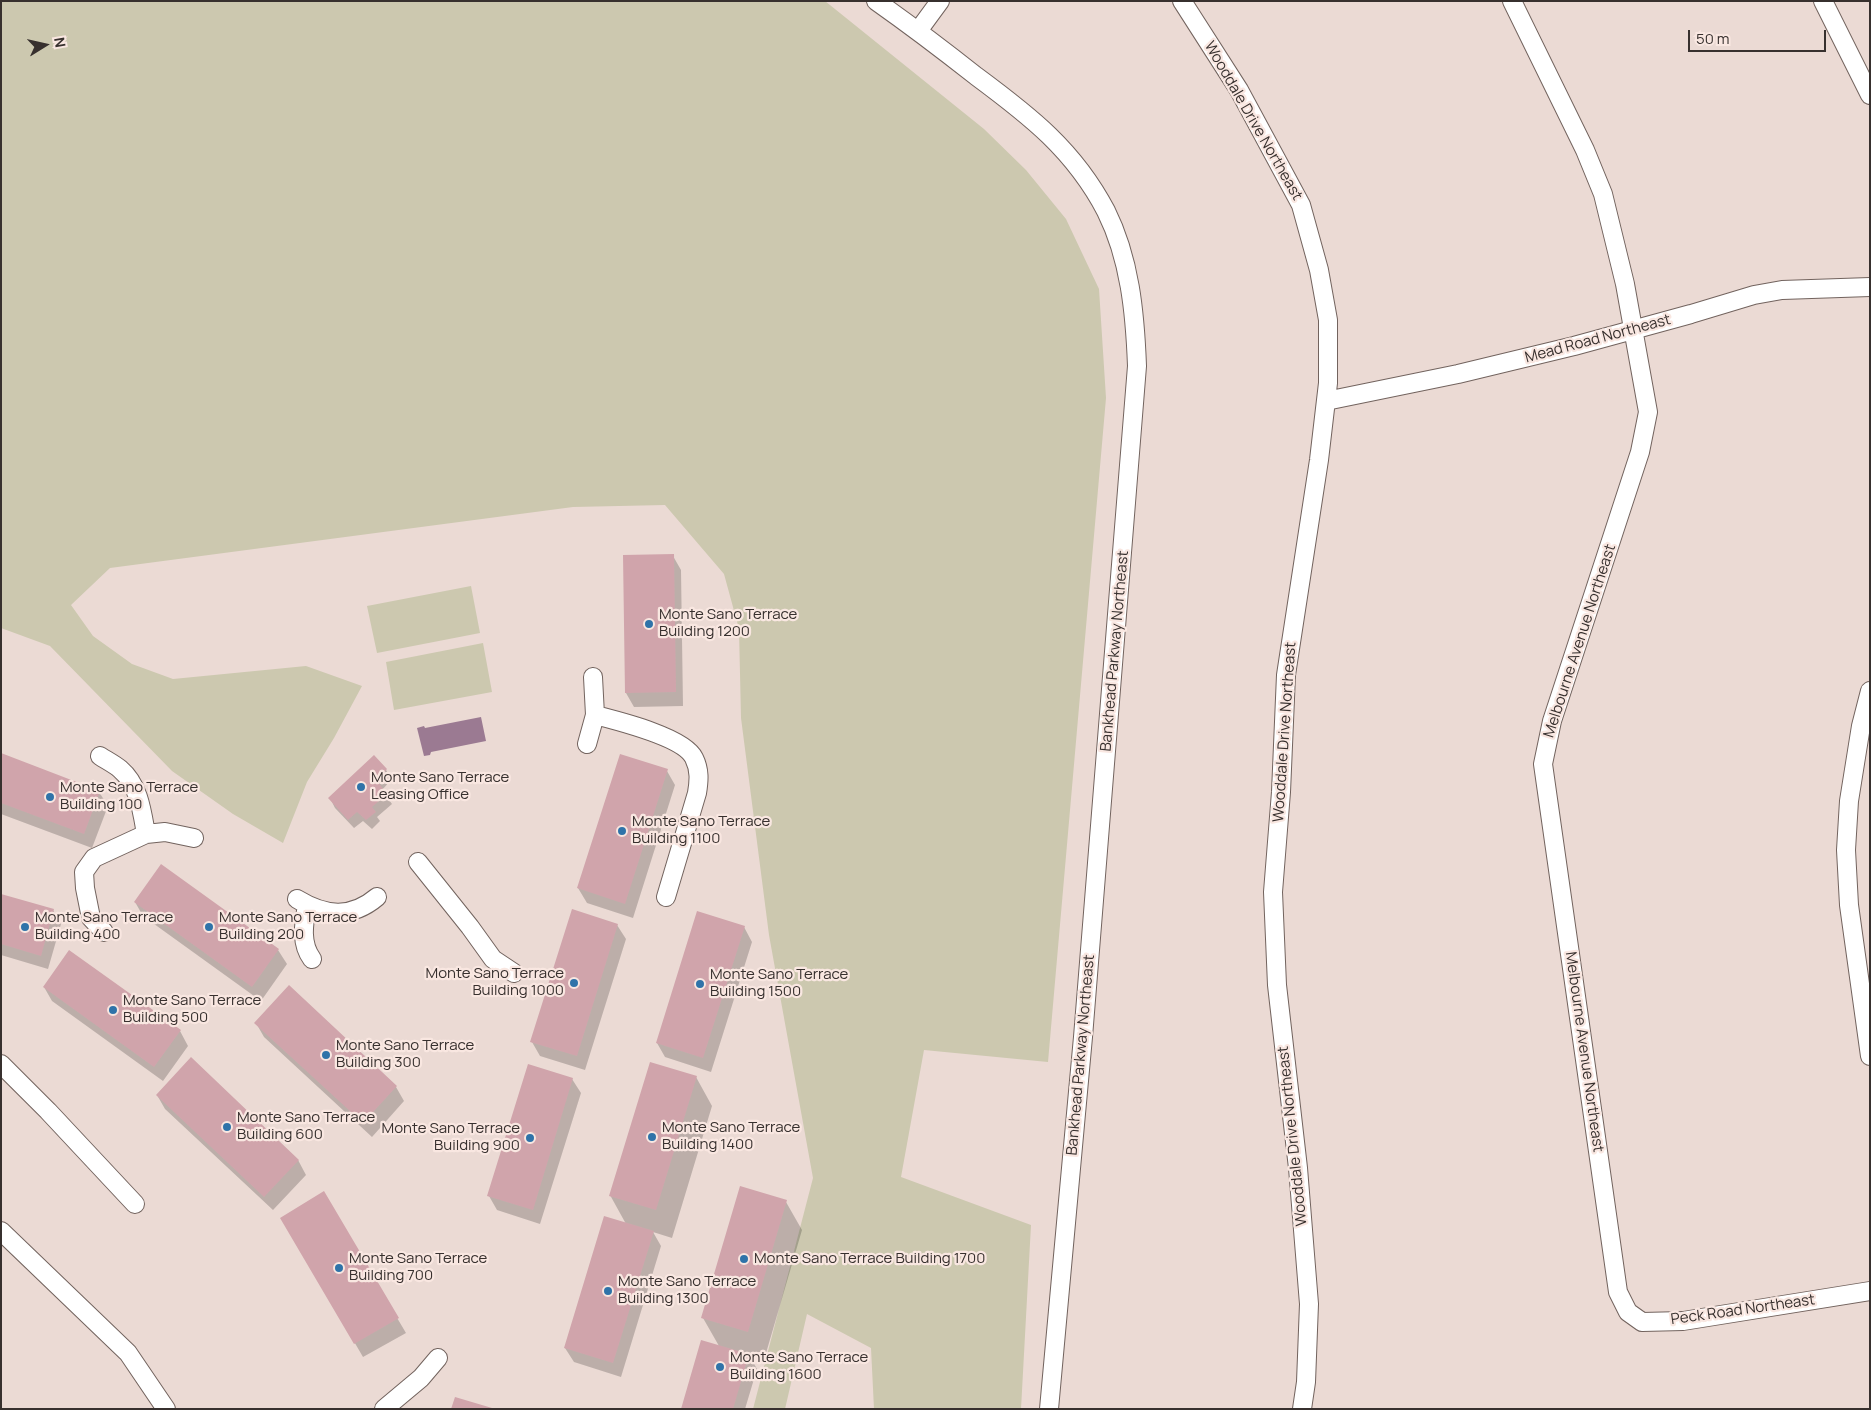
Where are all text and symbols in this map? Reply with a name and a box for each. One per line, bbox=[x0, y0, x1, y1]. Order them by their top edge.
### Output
north arrow bbox=[20, 20, 70, 70]
scale bar bbox=[1691, 20, 1828, 52]
text: 50 m bbox=[1696, 28, 1730, 49]
text: N bbox=[50, 36, 70, 49]
street label: Wooddale Drive Northeast bbox=[1200, 38, 1306, 204]
street label: Mead Road Northeast bbox=[1523, 311, 1673, 367]
street label: Melbourne Avenue Northeast bbox=[1540, 542, 1620, 740]
street label: Bankhead Parkway Northeast bbox=[1097, 550, 1133, 752]
place label: Monte Sano Terrace Building 1200 bbox=[659, 606, 797, 641]
marker: Monte Sano Terrace Building 1200 bbox=[643, 618, 655, 630]
street label: Wooddale Drive Northeast bbox=[1270, 641, 1300, 823]
place label: Monte Sano Terrace Leasing Office bbox=[371, 769, 509, 804]
place label: Monte Sano Terrace Building 100 bbox=[60, 779, 198, 814]
marker: Monte Sano Terrace Leasing Office bbox=[355, 781, 367, 793]
marker: Monte Sano Terrace Building 100 bbox=[44, 791, 56, 803]
place label: Monte Sano Terrace Building 1100 bbox=[632, 813, 770, 848]
marker: Monte Sano Terrace Building 1100 bbox=[616, 825, 628, 837]
place label: Monte Sano Terrace Building 400 bbox=[35, 909, 173, 944]
place label: Monte Sano Terrace Building 200 bbox=[219, 909, 357, 944]
marker: Monte Sano Terrace Building 400 bbox=[19, 921, 31, 933]
marker: Monte Sano Terrace Building 200 bbox=[203, 921, 215, 933]
street label: Melbourne Avenue Northeast bbox=[1561, 951, 1607, 1153]
street label: Bankhead Parkway Northeast bbox=[1063, 954, 1099, 1156]
place label: Monte Sano Terrace Building 1000 bbox=[426, 965, 564, 1000]
place label: Monte Sano Terrace Building 1500 bbox=[710, 966, 848, 1001]
marker: Monte Sano Terrace Building 1000 bbox=[568, 977, 580, 989]
marker: Monte Sano Terrace Building 1500 bbox=[694, 978, 706, 990]
place label: Monte Sano Terrace Building 500 bbox=[123, 992, 261, 1027]
marker: Monte Sano Terrace Building 500 bbox=[107, 1004, 119, 1016]
place label: Monte Sano Terrace Building 300 bbox=[336, 1037, 474, 1072]
street label: Wooddale Drive Northeast bbox=[1275, 1045, 1311, 1227]
marker: Monte Sano Terrace Building 300 bbox=[320, 1049, 332, 1061]
place label: Monte Sano Terrace Building 600 bbox=[237, 1109, 375, 1144]
place label: Monte Sano Terrace Building 1400 bbox=[662, 1119, 800, 1154]
place label: Monte Sano Terrace Building 900 bbox=[382, 1120, 520, 1155]
marker: Monte Sano Terrace Building 600 bbox=[221, 1121, 233, 1133]
marker: Monte Sano Terrace Building 1400 bbox=[646, 1131, 658, 1143]
marker: Monte Sano Terrace Building 900 bbox=[524, 1132, 536, 1144]
place label: Monte Sano Terrace Building 700 bbox=[349, 1250, 487, 1285]
place label: Monte Sano Terrace Building 1700 bbox=[754, 1250, 985, 1268]
marker: Monte Sano Terrace Building 1700 bbox=[738, 1253, 750, 1265]
marker: Monte Sano Terrace Building 700 bbox=[333, 1262, 345, 1274]
place label: Monte Sano Terrace Building 1300 bbox=[618, 1273, 756, 1308]
marker: Monte Sano Terrace Building 1300 bbox=[602, 1285, 614, 1297]
street label: Peck Road Northeast bbox=[1670, 1291, 1816, 1329]
place label: Monte Sano Terrace Building 1600 bbox=[730, 1349, 868, 1384]
marker: Monte Sano Terrace Building 1600 bbox=[714, 1361, 726, 1373]

